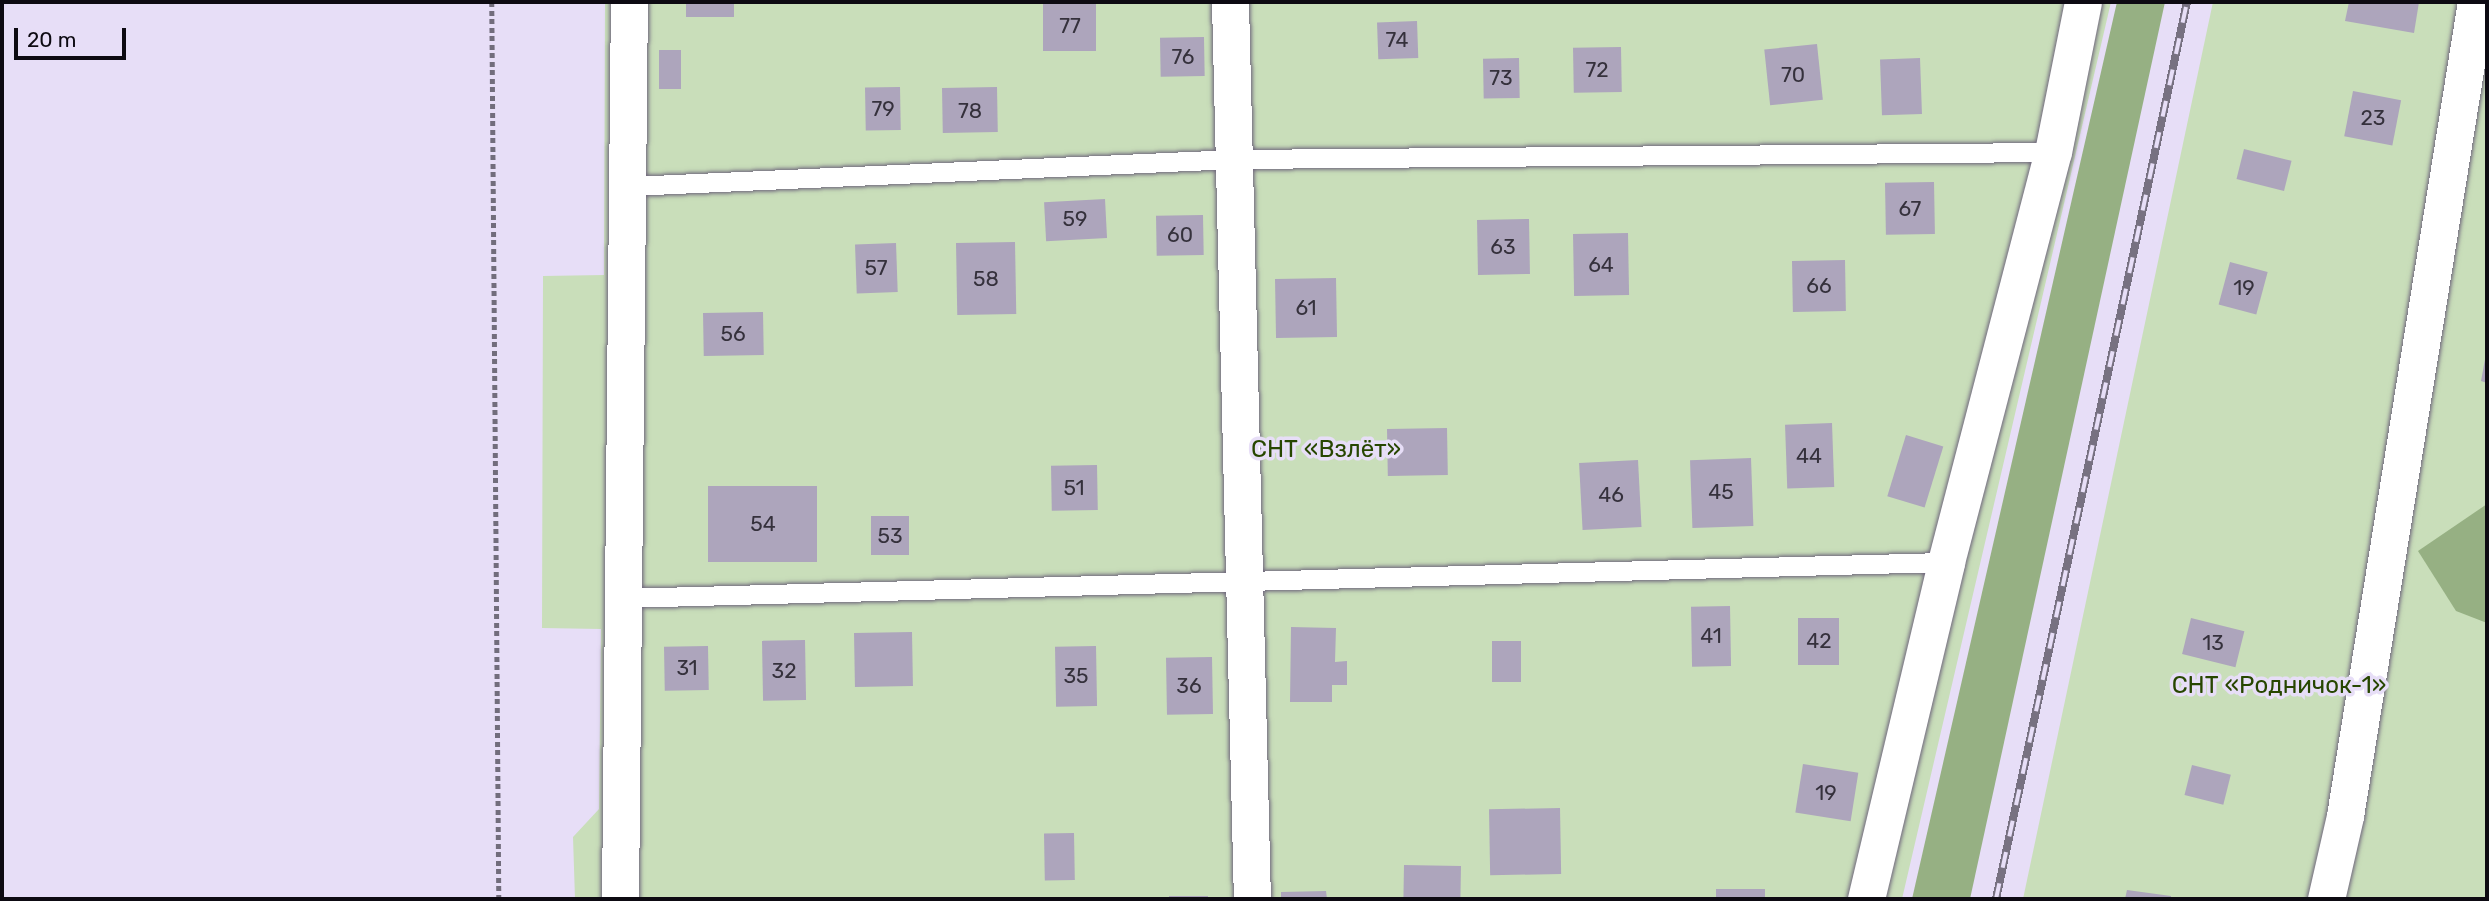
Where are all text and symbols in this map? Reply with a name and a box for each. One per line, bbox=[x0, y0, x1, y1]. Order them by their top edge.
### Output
house number: 77 bbox=[1059, 13, 1081, 39]
scale bar bbox=[18, 14, 130, 58]
text: 20 m bbox=[27, 27, 76, 52]
house number: 74 bbox=[1385, 27, 1409, 53]
house number: 76 bbox=[1172, 44, 1194, 70]
house number: 72 bbox=[1585, 57, 1609, 83]
house number: 70 bbox=[1781, 62, 1805, 88]
house number: 73 bbox=[1489, 65, 1513, 91]
house number: 79 bbox=[871, 96, 895, 122]
house number: 78 bbox=[958, 98, 982, 124]
house number: 23 bbox=[2361, 105, 2385, 131]
house number: 67 bbox=[1899, 196, 1921, 222]
house number: 59 bbox=[1063, 206, 1087, 232]
house number: 60 bbox=[1167, 222, 1193, 248]
house number: 63 bbox=[1490, 234, 1516, 260]
house number: 64 bbox=[1588, 252, 1614, 278]
house number: 57 bbox=[864, 255, 888, 281]
house number: 58 bbox=[973, 266, 999, 292]
house number: 66 bbox=[1806, 273, 1832, 299]
house number: 19 bbox=[2233, 275, 2255, 301]
house number: 61 bbox=[1295, 295, 1317, 321]
house number: 56 bbox=[720, 321, 746, 347]
park label: СНТ «Взлёт» bbox=[1251, 436, 1401, 464]
house number: 44 bbox=[1796, 443, 1822, 469]
house number: 51 bbox=[1063, 475, 1085, 501]
house number: 45 bbox=[1708, 479, 1734, 505]
house number: 46 bbox=[1598, 482, 1624, 508]
house number: 54 bbox=[750, 511, 776, 537]
house number: 53 bbox=[877, 523, 903, 549]
house number: 41 bbox=[1700, 623, 1722, 649]
house number: 42 bbox=[1806, 628, 1832, 654]
house number: 13 bbox=[2202, 630, 2224, 656]
house number: 31 bbox=[676, 655, 698, 681]
house number: 32 bbox=[772, 658, 796, 684]
house number: 35 bbox=[1063, 663, 1089, 689]
park label: СНТ «Родничок-1» bbox=[2172, 672, 2386, 700]
house number: 36 bbox=[1176, 673, 1202, 699]
house number: 19 bbox=[1815, 780, 1837, 806]

